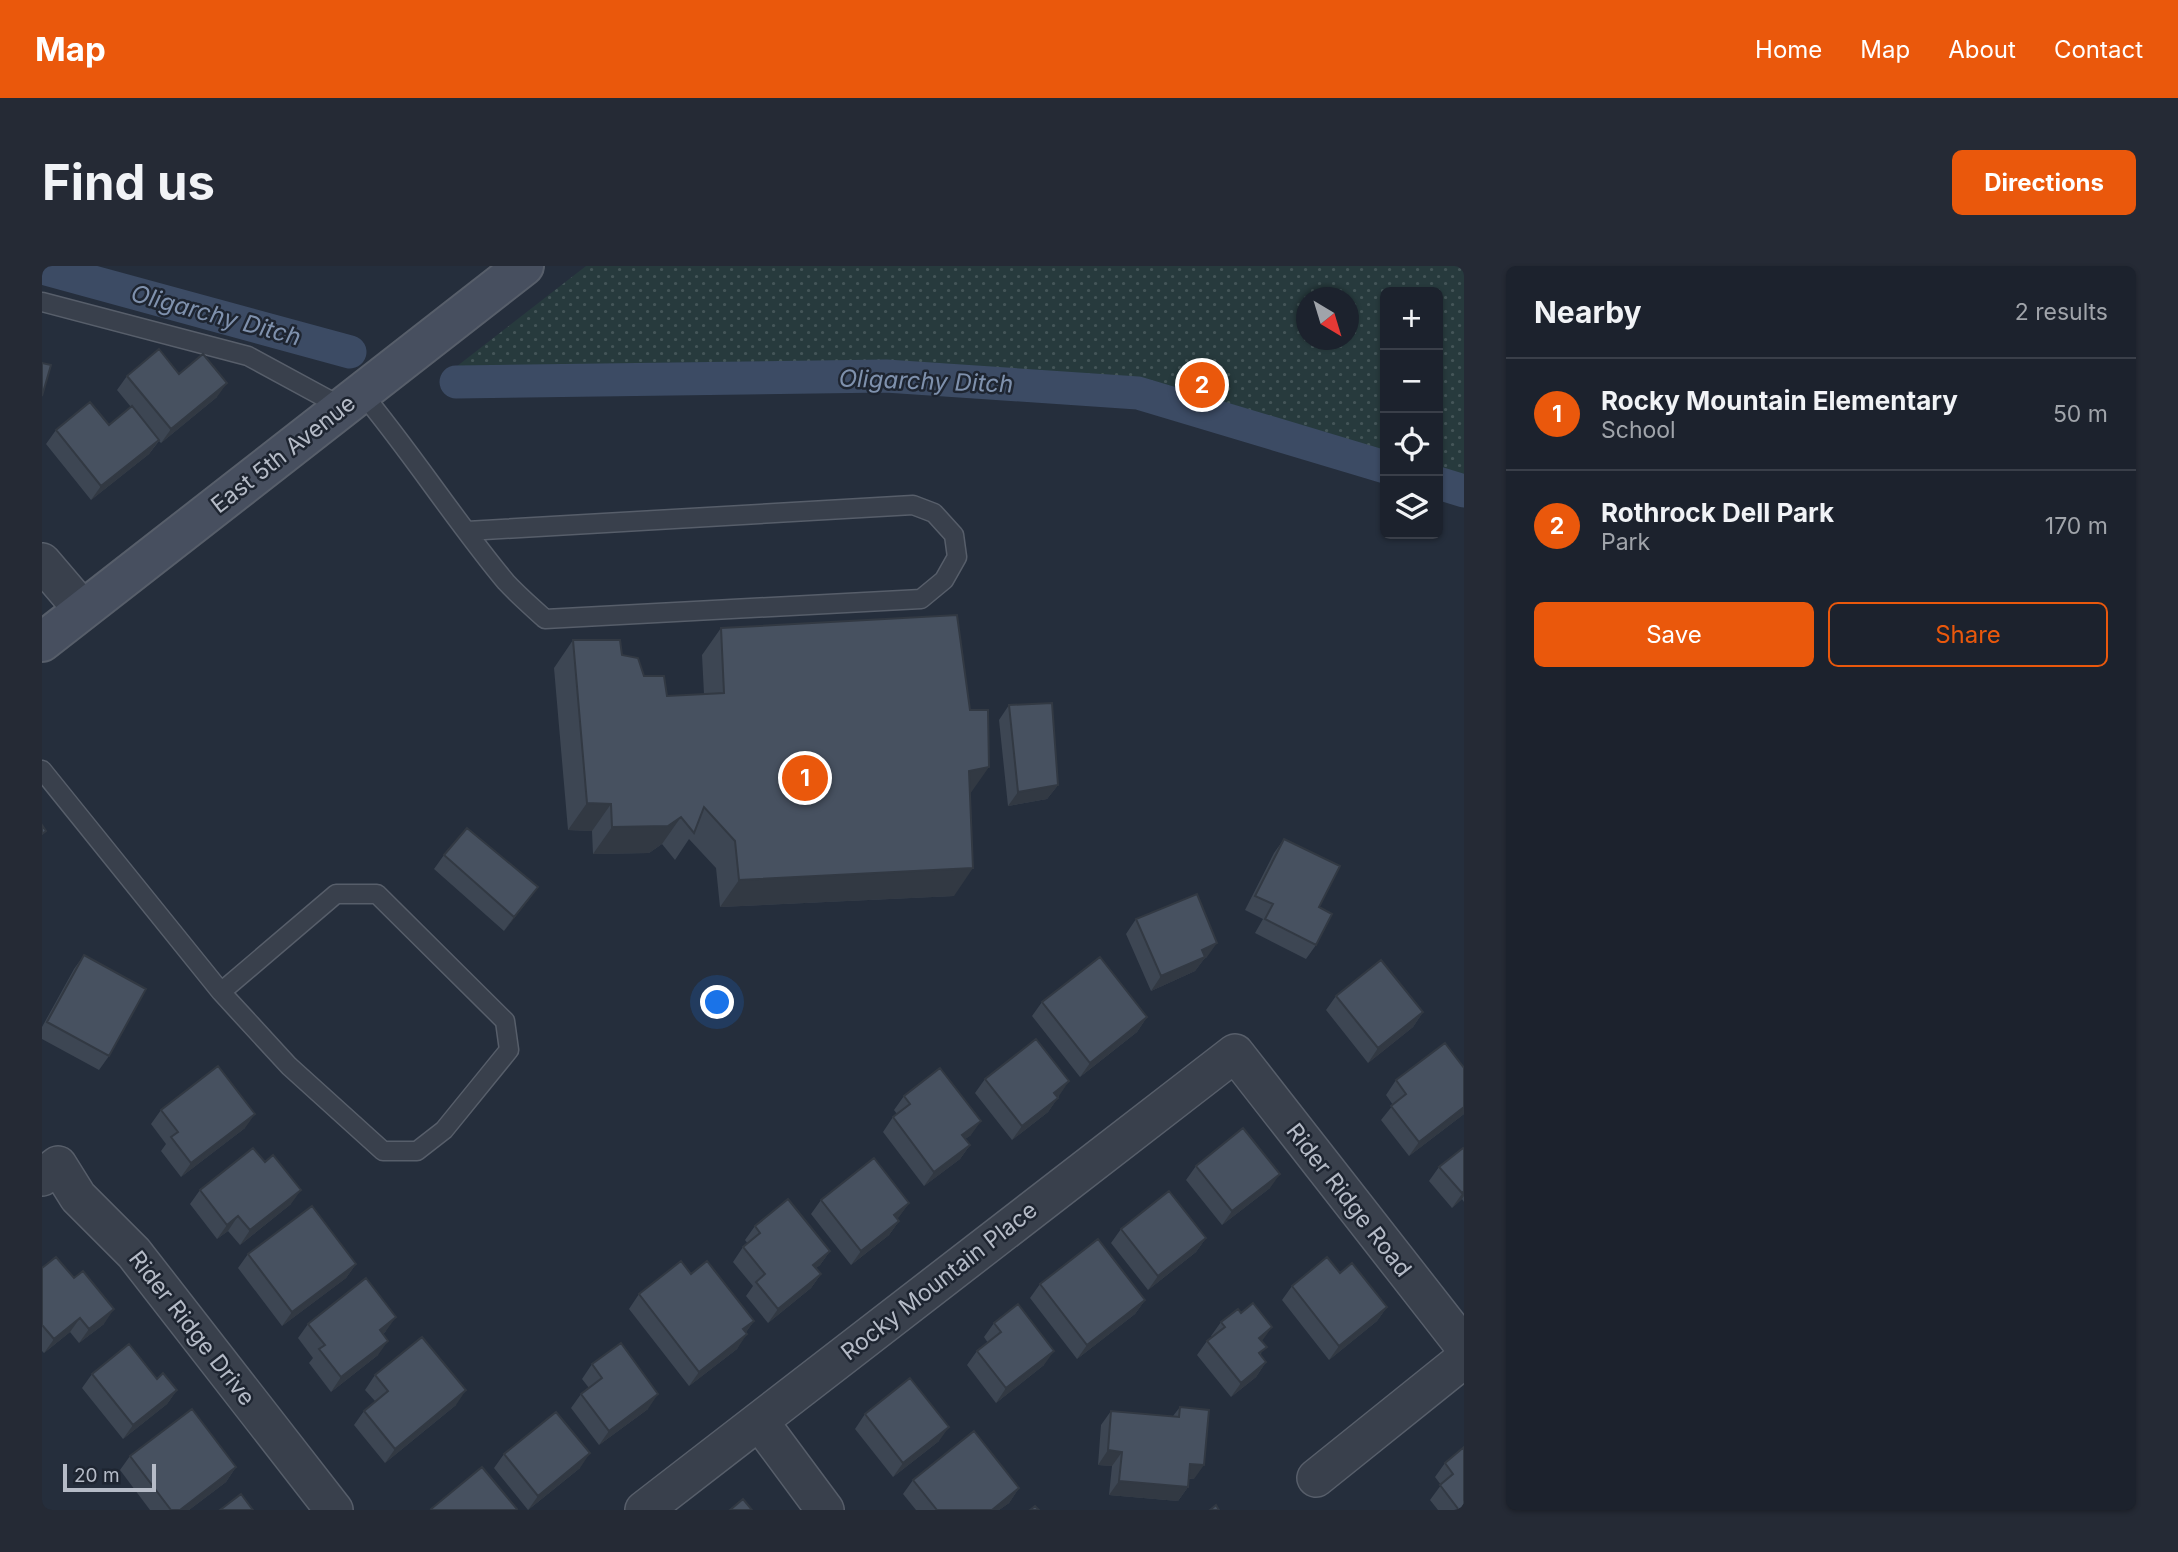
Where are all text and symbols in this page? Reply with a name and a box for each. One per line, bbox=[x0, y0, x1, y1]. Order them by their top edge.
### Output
text: Map bbox=[35, 29, 106, 69]
text: Home bbox=[1755, 35, 1822, 64]
text: Map bbox=[1860, 35, 1910, 64]
text: About bbox=[1948, 35, 2016, 64]
text: Contact bbox=[2054, 35, 2143, 64]
button: Directions bbox=[1952, 150, 2136, 215]
text: Find us bbox=[42, 153, 215, 212]
water label: Oligarchy Ditch bbox=[128, 278, 304, 352]
north arrow bbox=[1296, 287, 1359, 350]
map controls bbox=[1380, 287, 1443, 539]
button: + bbox=[1380, 287, 1443, 350]
text: Nearby bbox=[1534, 294, 1642, 330]
text: 2 results bbox=[2015, 298, 2108, 326]
button: − bbox=[1380, 350, 1443, 413]
pin: 2 bbox=[1179, 359, 1225, 411]
water label: Oligarchy Ditch bbox=[838, 363, 1014, 399]
text: Rocky Mountain Elementary bbox=[1601, 385, 1958, 416]
street label: East 5th Avenue bbox=[205, 389, 361, 519]
text: 1 bbox=[1552, 400, 1562, 428]
text: 50 m bbox=[2053, 400, 2108, 428]
button: locate bbox=[1380, 413, 1443, 476]
text: School bbox=[1601, 416, 1676, 444]
button: layers bbox=[1380, 476, 1443, 539]
text: Rothrock Dell Park bbox=[1601, 497, 1834, 528]
text: 2 bbox=[1550, 512, 1564, 540]
text: 170 m bbox=[2045, 512, 2108, 540]
text: Park bbox=[1601, 528, 1650, 556]
button: Save bbox=[1534, 602, 1814, 667]
button: Share bbox=[1828, 602, 2108, 667]
pin: 1 bbox=[782, 752, 828, 804]
your location bbox=[700, 985, 734, 1019]
street label: Rider Ridge Road bbox=[1280, 1118, 1418, 1282]
street label: Rocky Mountain Place bbox=[835, 1196, 1043, 1366]
street label: Rider Ridge Drive bbox=[123, 1245, 261, 1411]
scale bar bbox=[63, 1461, 156, 1493]
text: 20 m bbox=[74, 1464, 120, 1487]

